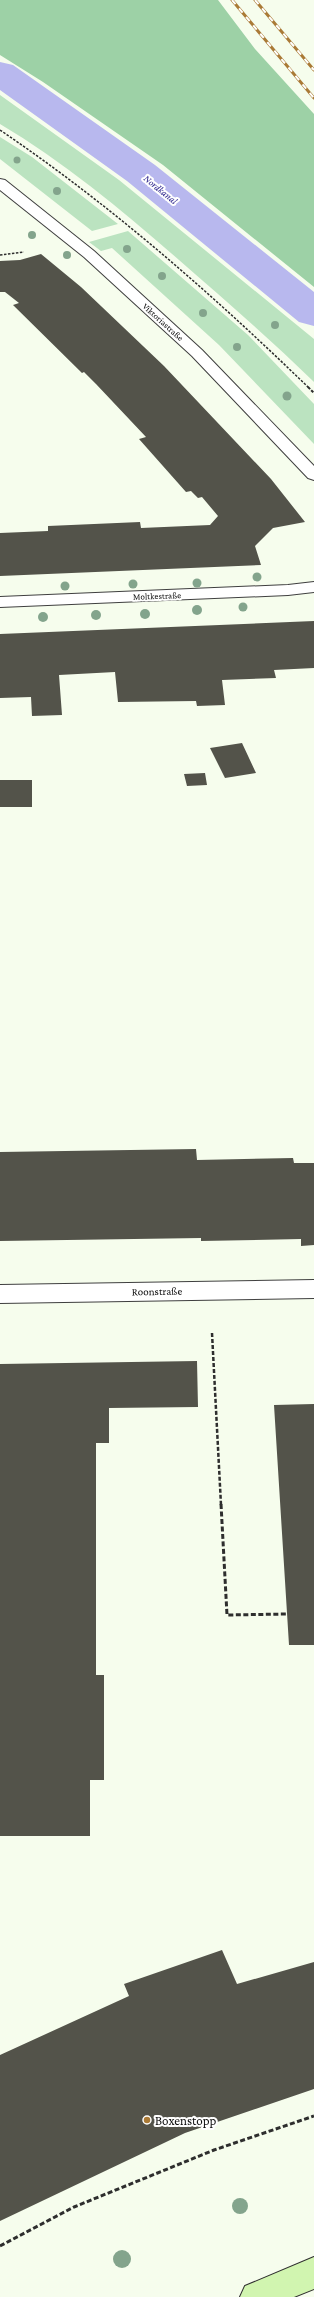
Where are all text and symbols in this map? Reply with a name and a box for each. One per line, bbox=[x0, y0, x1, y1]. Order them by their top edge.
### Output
water label: Nordkanal bbox=[142, 173, 180, 207]
street label: Viktoriastraße bbox=[141, 301, 185, 343]
street label: Moltkestraße bbox=[133, 590, 181, 602]
street label: Roonstraße bbox=[132, 1285, 183, 1297]
place label: Boxenstopp bbox=[155, 2113, 217, 2128]
marker: Boxenstopp bbox=[142, 2115, 152, 2125]

